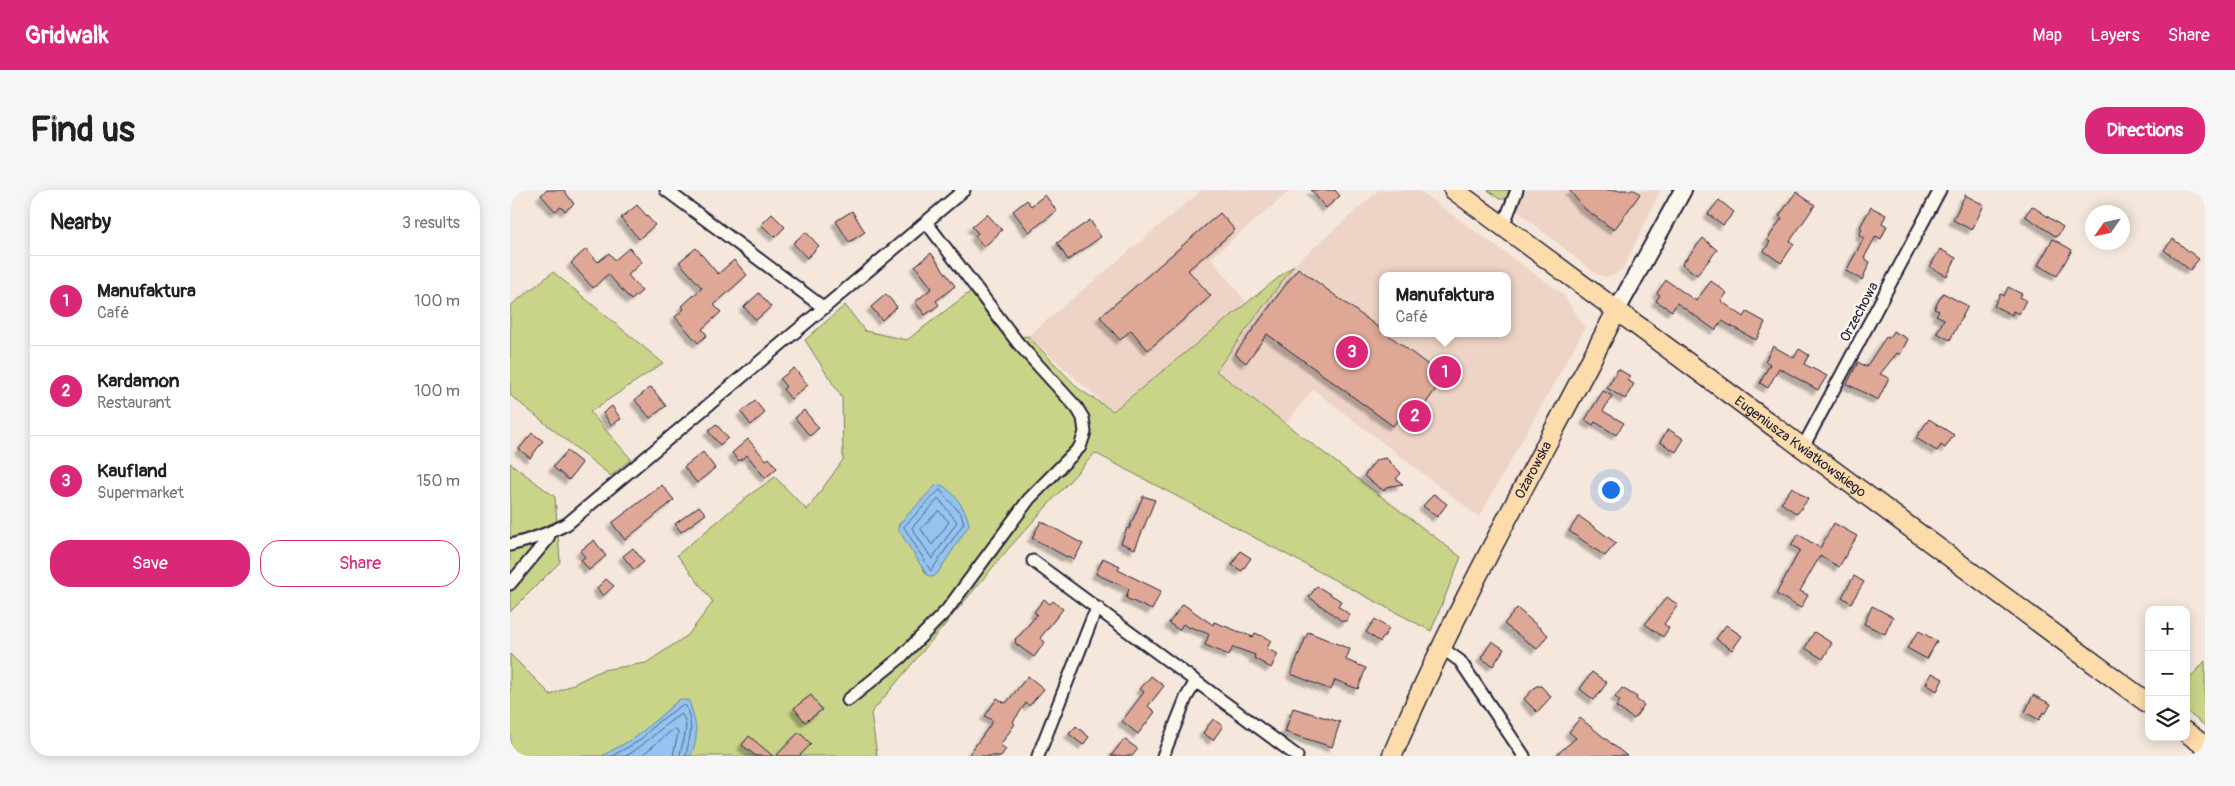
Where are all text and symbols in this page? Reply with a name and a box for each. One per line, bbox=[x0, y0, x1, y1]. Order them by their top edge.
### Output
text: Gridwalk bbox=[25, 21, 109, 50]
text: Map bbox=[2033, 24, 2062, 47]
text: Layers bbox=[2090, 24, 2140, 47]
text: Share bbox=[2168, 24, 2210, 47]
button: Directions bbox=[2085, 107, 2205, 154]
text: Find us bbox=[30, 108, 135, 152]
north arrow bbox=[2085, 205, 2130, 250]
text: Nearby bbox=[50, 209, 111, 236]
text: 3 results bbox=[402, 213, 460, 233]
popup bbox=[1379, 272, 1511, 337]
text: Manufaktura bbox=[97, 279, 196, 303]
street label: Orzechowa bbox=[1836, 279, 1882, 345]
text: Manufaktura bbox=[1396, 283, 1494, 307]
text: 1 bbox=[63, 291, 69, 311]
text: 100 m bbox=[414, 291, 460, 311]
text: Café bbox=[97, 303, 129, 323]
text: Café bbox=[1396, 307, 1428, 327]
pin: 3 bbox=[1336, 333, 1368, 371]
pin: 1 bbox=[1429, 353, 1461, 391]
text: Kardamon bbox=[97, 369, 179, 393]
text: 2 bbox=[62, 381, 70, 401]
text: 100 m bbox=[414, 381, 460, 401]
street label: Eugeniusza Kwiatkowskiego bbox=[1731, 392, 1870, 501]
text: Restaurant bbox=[97, 393, 171, 413]
pin: 2 bbox=[1399, 397, 1431, 435]
street label: Ożarowska bbox=[1510, 438, 1555, 502]
text: Kaufland bbox=[97, 459, 167, 483]
text: 3 bbox=[62, 471, 70, 491]
text: 150 m bbox=[416, 471, 460, 491]
your location bbox=[1598, 477, 1624, 503]
text: Supermarket bbox=[97, 483, 184, 503]
button: Save bbox=[50, 540, 250, 587]
button: Share bbox=[260, 540, 460, 587]
map controls bbox=[2145, 606, 2190, 741]
button: + bbox=[2145, 606, 2190, 651]
button: − bbox=[2145, 651, 2190, 696]
button: layers bbox=[2145, 696, 2190, 741]

